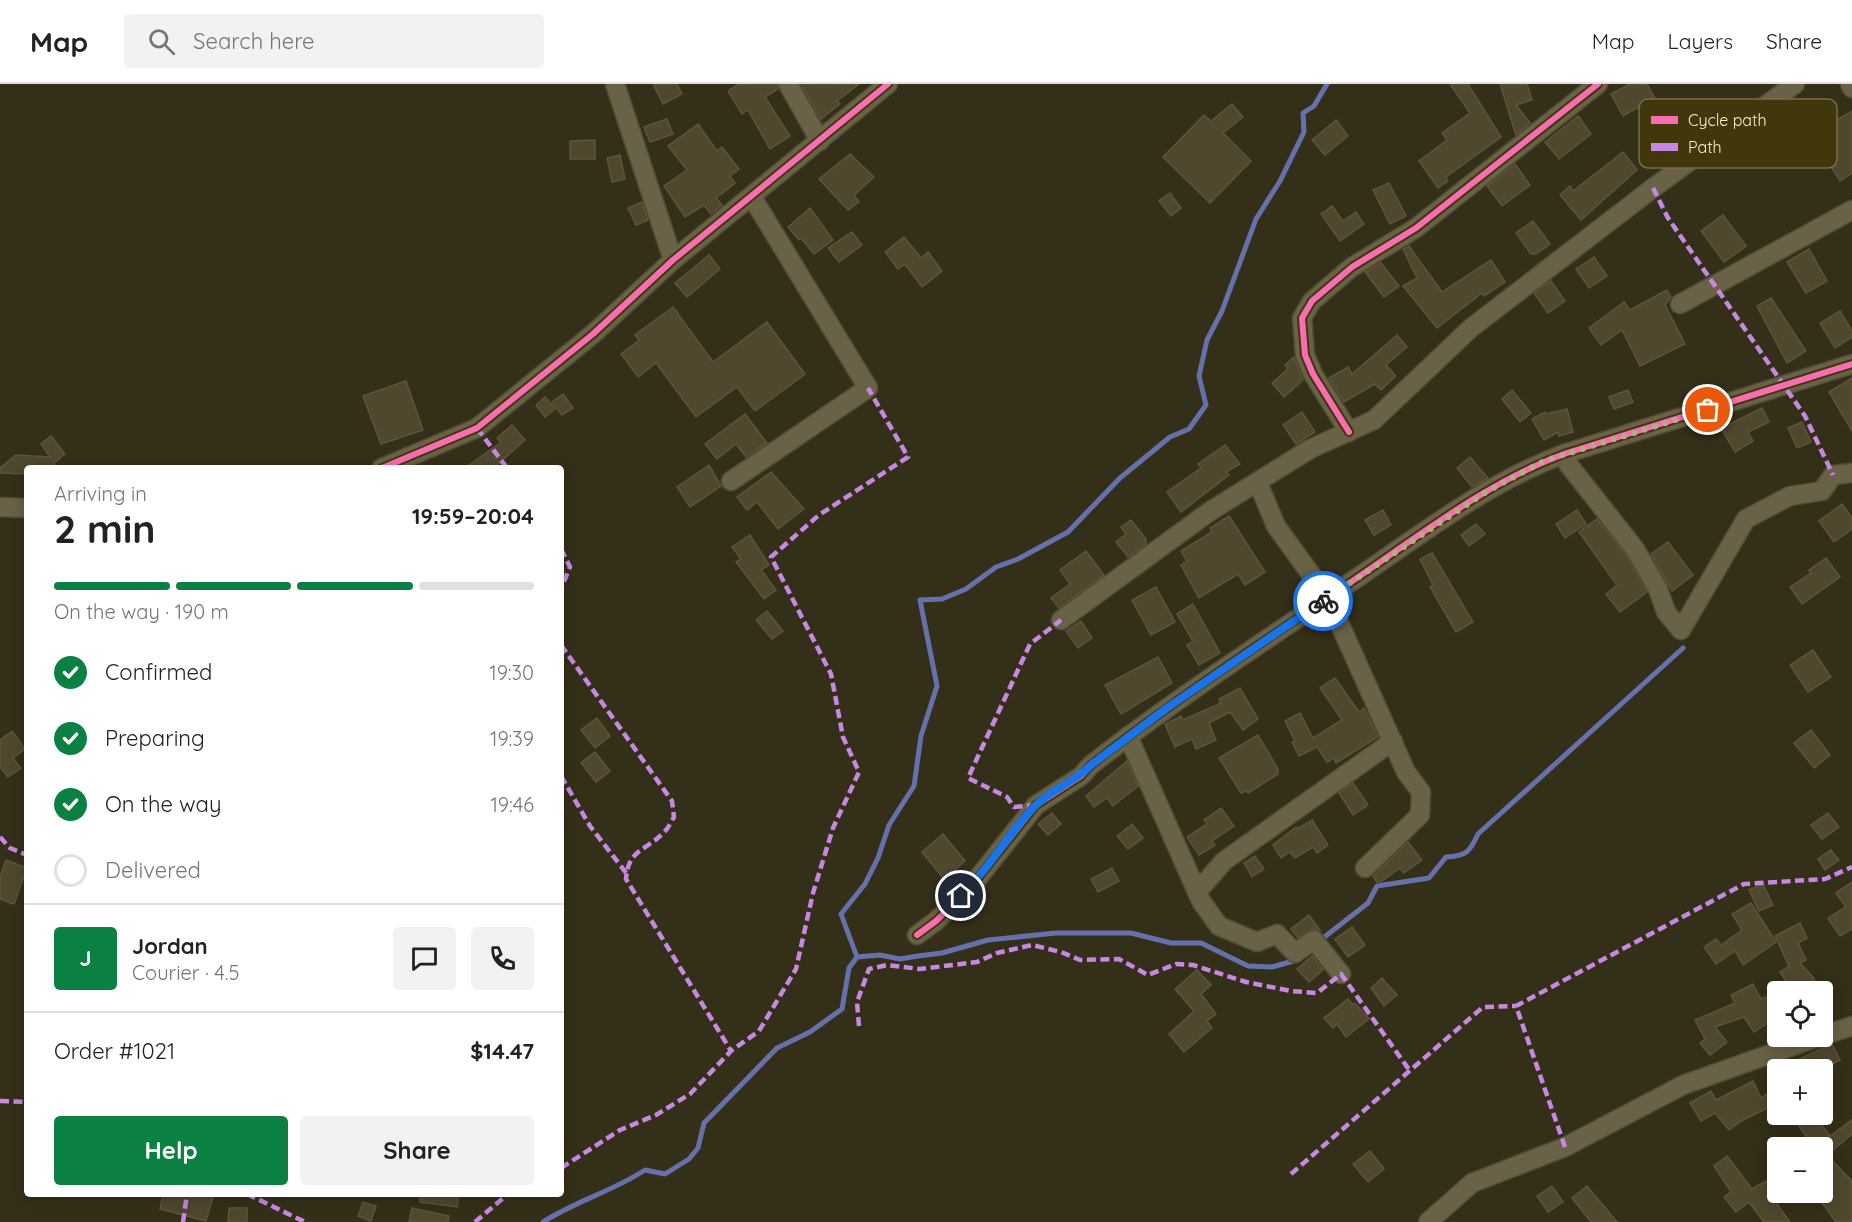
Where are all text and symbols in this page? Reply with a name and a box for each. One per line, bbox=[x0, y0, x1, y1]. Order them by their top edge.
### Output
search box bbox=[124, 14, 544, 68]
text: Map bbox=[30, 24, 88, 59]
icon: search bbox=[145, 25, 178, 58]
text: Search here bbox=[193, 27, 315, 55]
text: Map bbox=[1592, 28, 1635, 54]
text: Layers bbox=[1668, 28, 1733, 54]
text: Share bbox=[1766, 28, 1822, 54]
legend bbox=[1639, 99, 1837, 168]
text: Cycle path bbox=[1688, 110, 1767, 130]
text: Path bbox=[1688, 137, 1722, 157]
pin bbox=[1682, 384, 1733, 435]
icon: bag bbox=[1691, 393, 1724, 426]
text: Arriving in bbox=[54, 481, 147, 506]
text: 19:59–20:04 bbox=[412, 502, 534, 530]
text: 2 min bbox=[54, 504, 156, 553]
courier bbox=[1293, 571, 1353, 631]
icon: bike bbox=[1307, 585, 1340, 618]
text: On the way · 190 m bbox=[54, 599, 229, 624]
icon: check bbox=[54, 656, 87, 689]
text: Confirmed bbox=[105, 658, 212, 686]
text: 19:30 bbox=[489, 660, 534, 685]
icon: check bbox=[54, 722, 87, 755]
text: Preparing bbox=[105, 724, 205, 752]
text: 19:39 bbox=[490, 726, 534, 751]
icon: check bbox=[54, 788, 87, 821]
text: On the way bbox=[105, 790, 221, 818]
text: 19:46 bbox=[490, 792, 534, 817]
text: Delivered bbox=[105, 856, 201, 884]
pin bbox=[935, 870, 986, 921]
icon: home bbox=[944, 879, 977, 912]
button: chat bbox=[393, 927, 456, 990]
button: phone bbox=[471, 927, 534, 990]
text: Jordan bbox=[132, 932, 208, 960]
text: J bbox=[79, 944, 92, 972]
text: Courier · 4.5 bbox=[132, 960, 239, 985]
map controls bbox=[1767, 981, 1833, 1203]
button: locate bbox=[1767, 981, 1833, 1047]
text: Order #1021 bbox=[54, 1037, 175, 1065]
text: $14.47 bbox=[470, 1037, 534, 1065]
button: + bbox=[1767, 1059, 1833, 1125]
button: Help bbox=[54, 1116, 288, 1185]
button: Share bbox=[300, 1116, 534, 1185]
button: − bbox=[1767, 1137, 1833, 1203]

